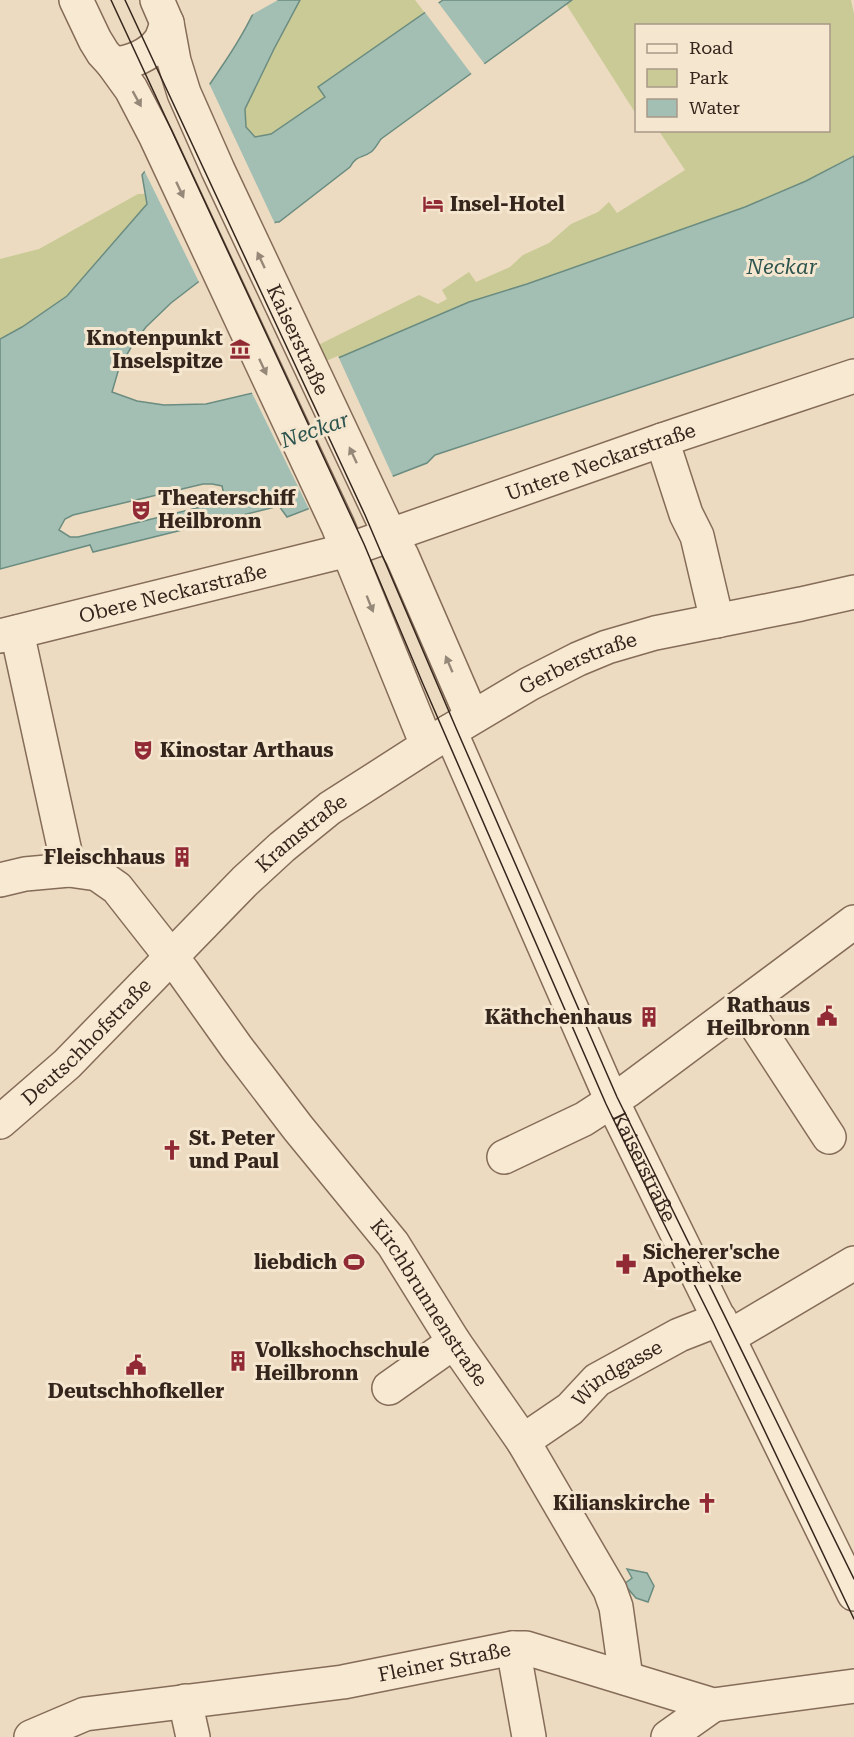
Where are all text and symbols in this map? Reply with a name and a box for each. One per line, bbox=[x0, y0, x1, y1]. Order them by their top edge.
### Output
legend bbox=[635, 24, 830, 132]
text: Road bbox=[689, 37, 734, 58]
text: Park bbox=[689, 67, 729, 88]
one-way arrow bbox=[132, 91, 142, 108]
text: Water bbox=[689, 97, 740, 118]
one-way arrow bbox=[176, 182, 185, 199]
hotel icon: Insel-Hotel bbox=[421, 192, 445, 216]
place label: Insel-Hotel bbox=[450, 192, 565, 216]
one-way arrow bbox=[256, 252, 265, 269]
water label: Neckar bbox=[746, 255, 818, 279]
street label: Kaiserstraße bbox=[262, 281, 334, 399]
place label: Knotenpunkt Inselspitze bbox=[86, 326, 223, 373]
museum icon: Knotenpunkt Inselspitze bbox=[228, 337, 252, 361]
one-way arrow bbox=[259, 358, 268, 375]
water label: Neckar bbox=[277, 407, 353, 453]
street label: Untere Neckarstraße bbox=[502, 418, 699, 506]
one-way arrow bbox=[349, 447, 358, 464]
place label: Theaterschiff Heilbronn bbox=[158, 486, 296, 533]
theatre icon: Theaterschiff Heilbronn bbox=[129, 498, 153, 522]
street label: Obere Neckarstraße bbox=[77, 559, 269, 628]
one-way arrow bbox=[366, 595, 375, 613]
street label: Gerberstraße bbox=[514, 627, 640, 699]
one-way arrow bbox=[444, 654, 454, 672]
theatre icon: Kinostar Arthaus bbox=[131, 738, 155, 762]
place label: Kinostar Arthaus bbox=[160, 738, 333, 762]
street label: Kramstraße bbox=[251, 788, 351, 877]
place label: Fleischhaus bbox=[44, 845, 165, 869]
building icon: Fleischhaus bbox=[170, 845, 194, 869]
street label: Deutschhofstraße bbox=[16, 973, 156, 1110]
place label: Rathaus Heilbronn bbox=[707, 993, 811, 1040]
public building icon: Rathaus Heilbronn bbox=[815, 1004, 839, 1028]
place label: Käthchenhaus bbox=[485, 1005, 632, 1029]
building icon: Käthchenhaus bbox=[637, 1005, 661, 1029]
street label: Kaiserstraße bbox=[607, 1108, 681, 1226]
place label: St. Peter und Paul bbox=[189, 1126, 279, 1173]
church icon: St. Peter und Paul bbox=[160, 1138, 184, 1162]
street label: Kirchbrunnenstraße bbox=[365, 1214, 493, 1391]
place label: Sicherer'sche Apotheke bbox=[643, 1240, 780, 1287]
place label: liebdich bbox=[254, 1250, 338, 1274]
sports icon: liebdich bbox=[342, 1250, 366, 1274]
pharmacy icon: Sicherer'sche Apotheke bbox=[614, 1252, 638, 1276]
street label: Windgasse bbox=[567, 1335, 666, 1411]
place label: Volkshochschule Heilbronn bbox=[255, 1338, 430, 1385]
building icon: Volkshochschule Heilbronn bbox=[226, 1349, 250, 1373]
public building icon: Deutschhofkeller bbox=[124, 1353, 148, 1377]
place label: Deutschhofkeller bbox=[48, 1379, 224, 1403]
place label: Kilianskirche bbox=[553, 1491, 690, 1515]
church icon: Kilianskirche bbox=[695, 1491, 719, 1515]
street label: Fleiner Straße bbox=[376, 1637, 513, 1687]

